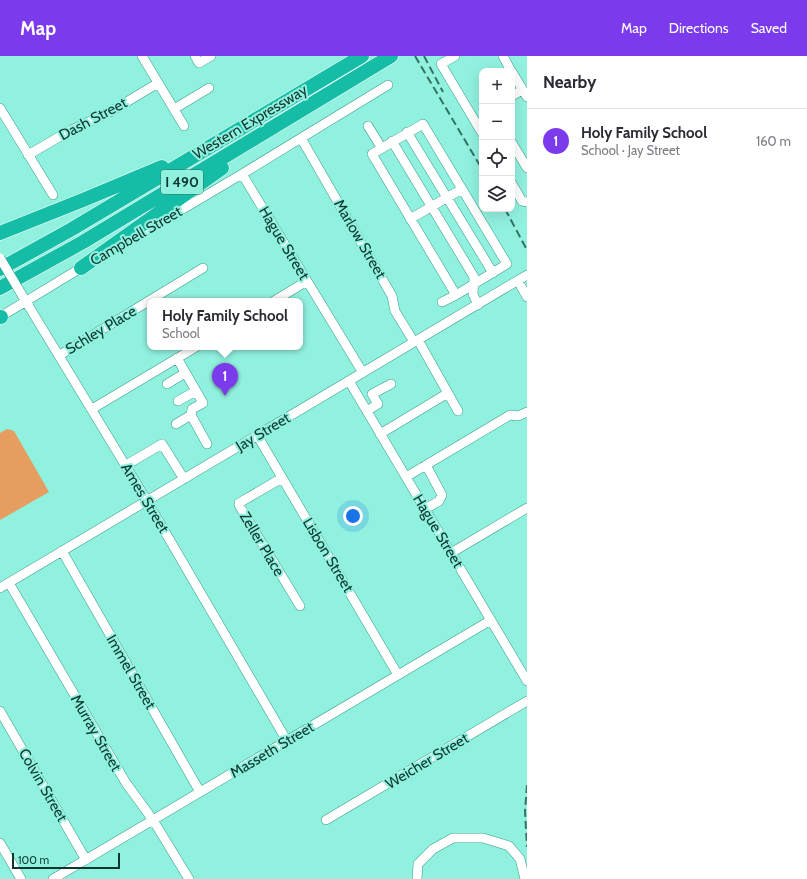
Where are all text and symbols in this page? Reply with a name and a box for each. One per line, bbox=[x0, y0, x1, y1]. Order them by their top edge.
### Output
text: Map bbox=[20, 17, 56, 40]
text: Map bbox=[621, 19, 647, 37]
text: Directions bbox=[669, 19, 729, 37]
text: Saved bbox=[751, 19, 787, 37]
map controls bbox=[479, 68, 515, 212]
button: + bbox=[479, 68, 515, 104]
text: Nearby bbox=[543, 72, 596, 92]
street label: Western Expressway bbox=[189, 80, 311, 163]
street label: Dash Street bbox=[56, 94, 130, 144]
button: − bbox=[479, 104, 515, 140]
text: Holy Family School bbox=[581, 124, 707, 142]
text: 1 bbox=[554, 133, 558, 149]
text: 160 m bbox=[756, 133, 791, 149]
button: locate bbox=[479, 140, 515, 176]
text: School · Jay Street bbox=[581, 142, 680, 158]
road number: I 490 bbox=[161, 170, 203, 194]
button: layers bbox=[479, 176, 515, 212]
street label: Marlow Street bbox=[330, 196, 390, 282]
street label: Campbell Street bbox=[87, 202, 185, 270]
street label: Hague Street bbox=[255, 203, 313, 283]
popup bbox=[147, 298, 303, 350]
street label: Schley Place bbox=[62, 302, 140, 358]
text: Holy Family School bbox=[162, 307, 288, 325]
text: School bbox=[162, 325, 200, 341]
pin: 1 bbox=[212, 363, 238, 396]
street label: Jay Street bbox=[232, 409, 293, 456]
street label: Ames Street bbox=[117, 460, 173, 536]
street label: Hague Street bbox=[409, 491, 467, 571]
your location bbox=[343, 506, 363, 526]
street label: Zeller Place bbox=[236, 509, 288, 580]
street label: Lisbon Street bbox=[299, 514, 357, 596]
street label: Immel Street bbox=[102, 631, 160, 713]
street label: Murray Street bbox=[67, 691, 125, 775]
street label: Masseth Street bbox=[227, 718, 317, 782]
street label: Weicher Street bbox=[382, 729, 472, 793]
street label: Colvin Street bbox=[15, 745, 71, 825]
scale bar bbox=[12, 851, 120, 870]
text: 100 m bbox=[18, 853, 49, 867]

